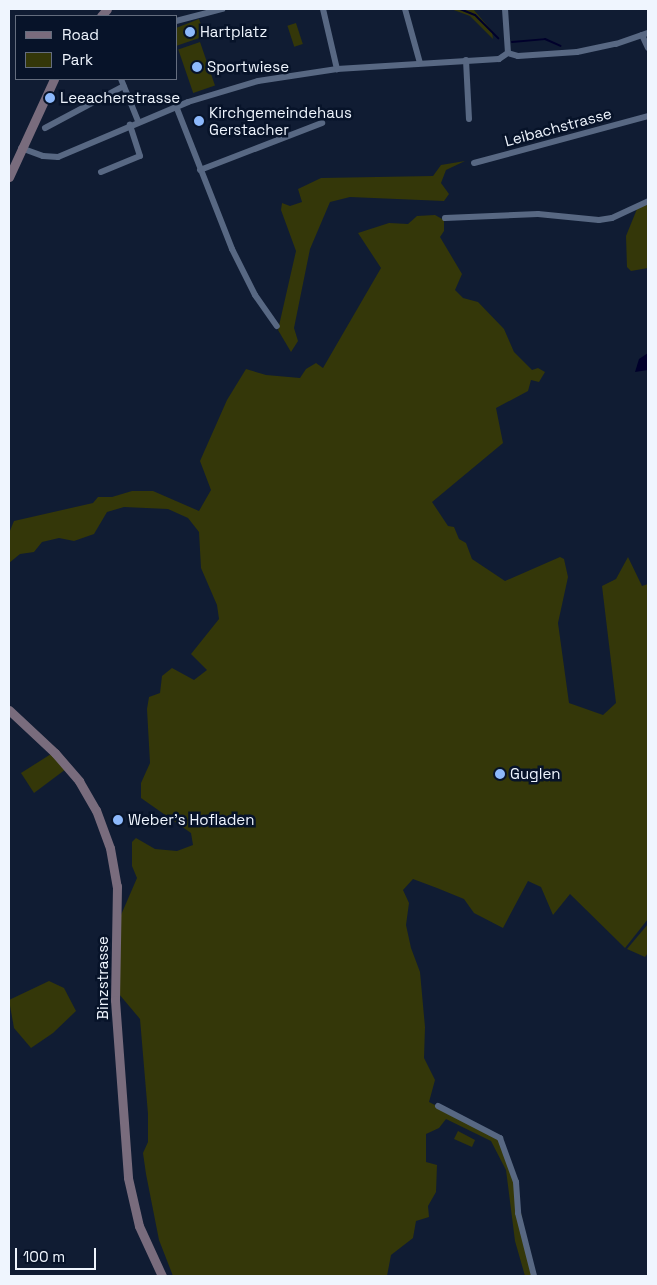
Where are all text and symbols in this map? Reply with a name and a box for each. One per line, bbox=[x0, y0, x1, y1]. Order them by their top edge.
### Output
legend bbox=[15, 15, 178, 80]
place label: Hartplatz bbox=[200, 23, 267, 41]
text: Road bbox=[62, 25, 99, 44]
marker: Hartplatz bbox=[184, 26, 196, 38]
text: Park bbox=[62, 50, 93, 69]
place label: Sportwiese bbox=[207, 58, 289, 76]
marker: Sportwiese bbox=[191, 61, 203, 73]
place label: Leeacherstrasse bbox=[60, 89, 180, 107]
marker: Leeacherstrasse bbox=[44, 92, 56, 104]
place label: Kirchgemeindehaus Gerstacher bbox=[209, 103, 352, 138]
street label: Leibachstrasse bbox=[502, 104, 614, 150]
marker: Kirchgemeindehaus Gerstacher bbox=[193, 115, 205, 127]
place label: Guglen bbox=[510, 765, 560, 783]
marker: Guglen bbox=[494, 768, 506, 780]
place label: Weber's Hofladen bbox=[128, 811, 254, 829]
marker: Weber's Hofladen bbox=[112, 814, 124, 826]
street label: Binzstrasse bbox=[94, 936, 112, 1020]
scale bar bbox=[18, 1238, 99, 1270]
text: 100 m bbox=[23, 1247, 65, 1266]

